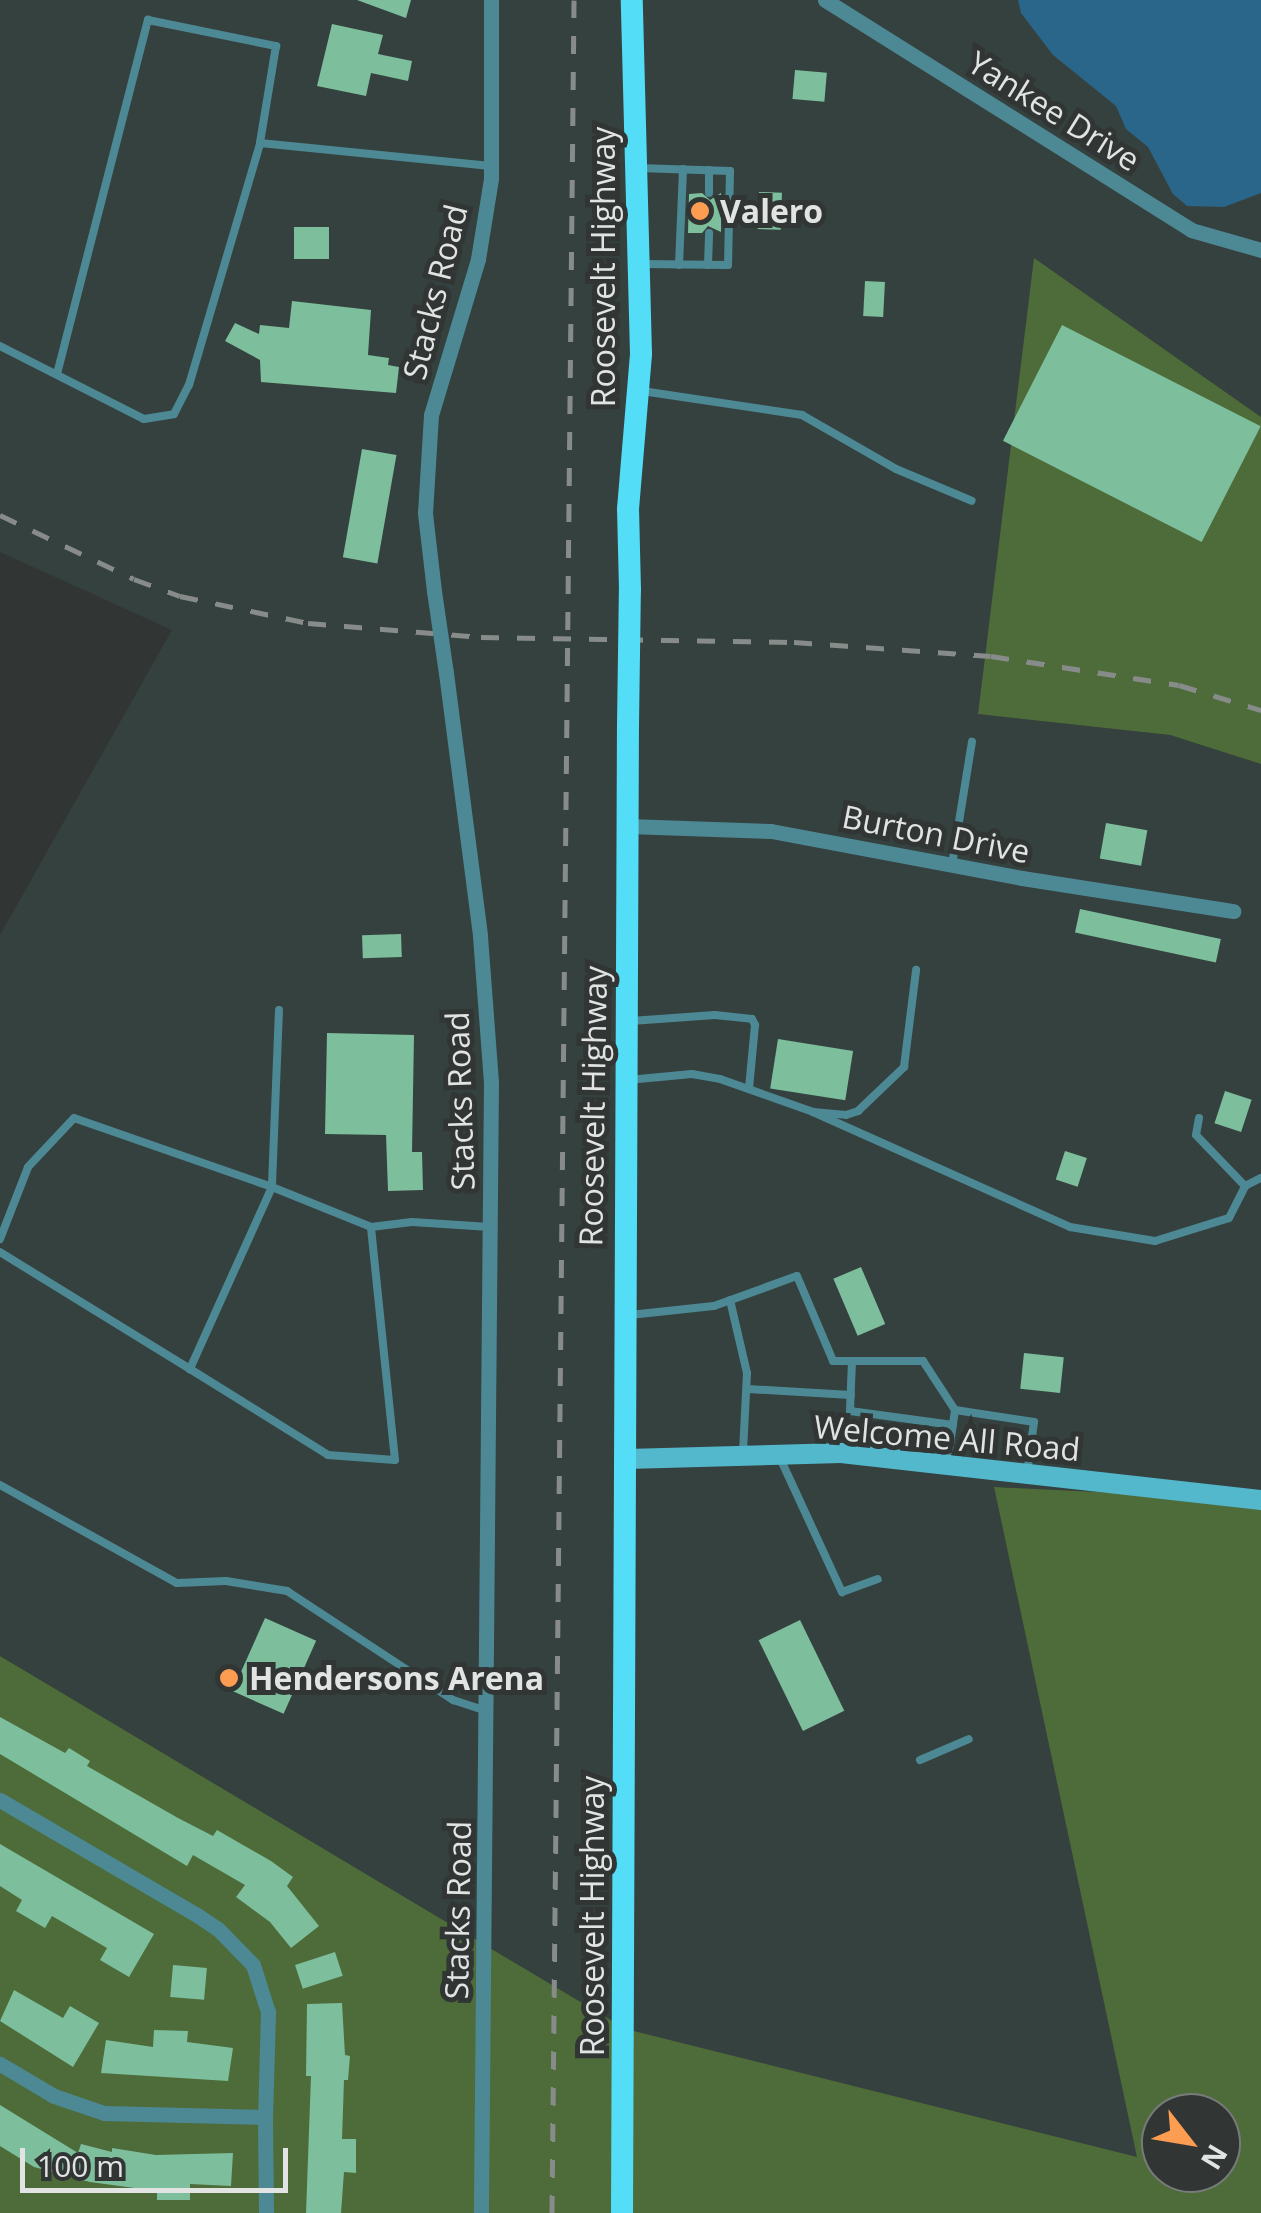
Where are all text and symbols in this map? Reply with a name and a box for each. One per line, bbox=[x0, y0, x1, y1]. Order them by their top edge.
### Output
street label: Yankee Drive bbox=[961, 43, 1147, 179]
street label: Roosevelt Highway bbox=[584, 127, 622, 407]
place label: Valero bbox=[720, 192, 823, 230]
marker: Valero bbox=[689, 200, 711, 222]
street label: Stacks Road bbox=[395, 201, 475, 383]
street label: Burton Drive bbox=[839, 797, 1033, 871]
street label: Roosevelt Highway bbox=[571, 965, 615, 1247]
street label: Stacks Road bbox=[438, 1011, 482, 1191]
street label: Welcome All Road bbox=[812, 1407, 1082, 1469]
place label: Hendersons Arena bbox=[249, 1659, 544, 1697]
marker: Hendersons Arena bbox=[218, 1667, 240, 1689]
street label: Roosevelt Highway bbox=[573, 1776, 611, 2056]
street label: Stacks Road bbox=[437, 1820, 479, 2000]
north arrow bbox=[1141, 2093, 1241, 2193]
scale bar bbox=[25, 2128, 292, 2190]
text: N bbox=[1193, 2138, 1237, 2177]
text: 100 m bbox=[37, 2145, 124, 2186]

